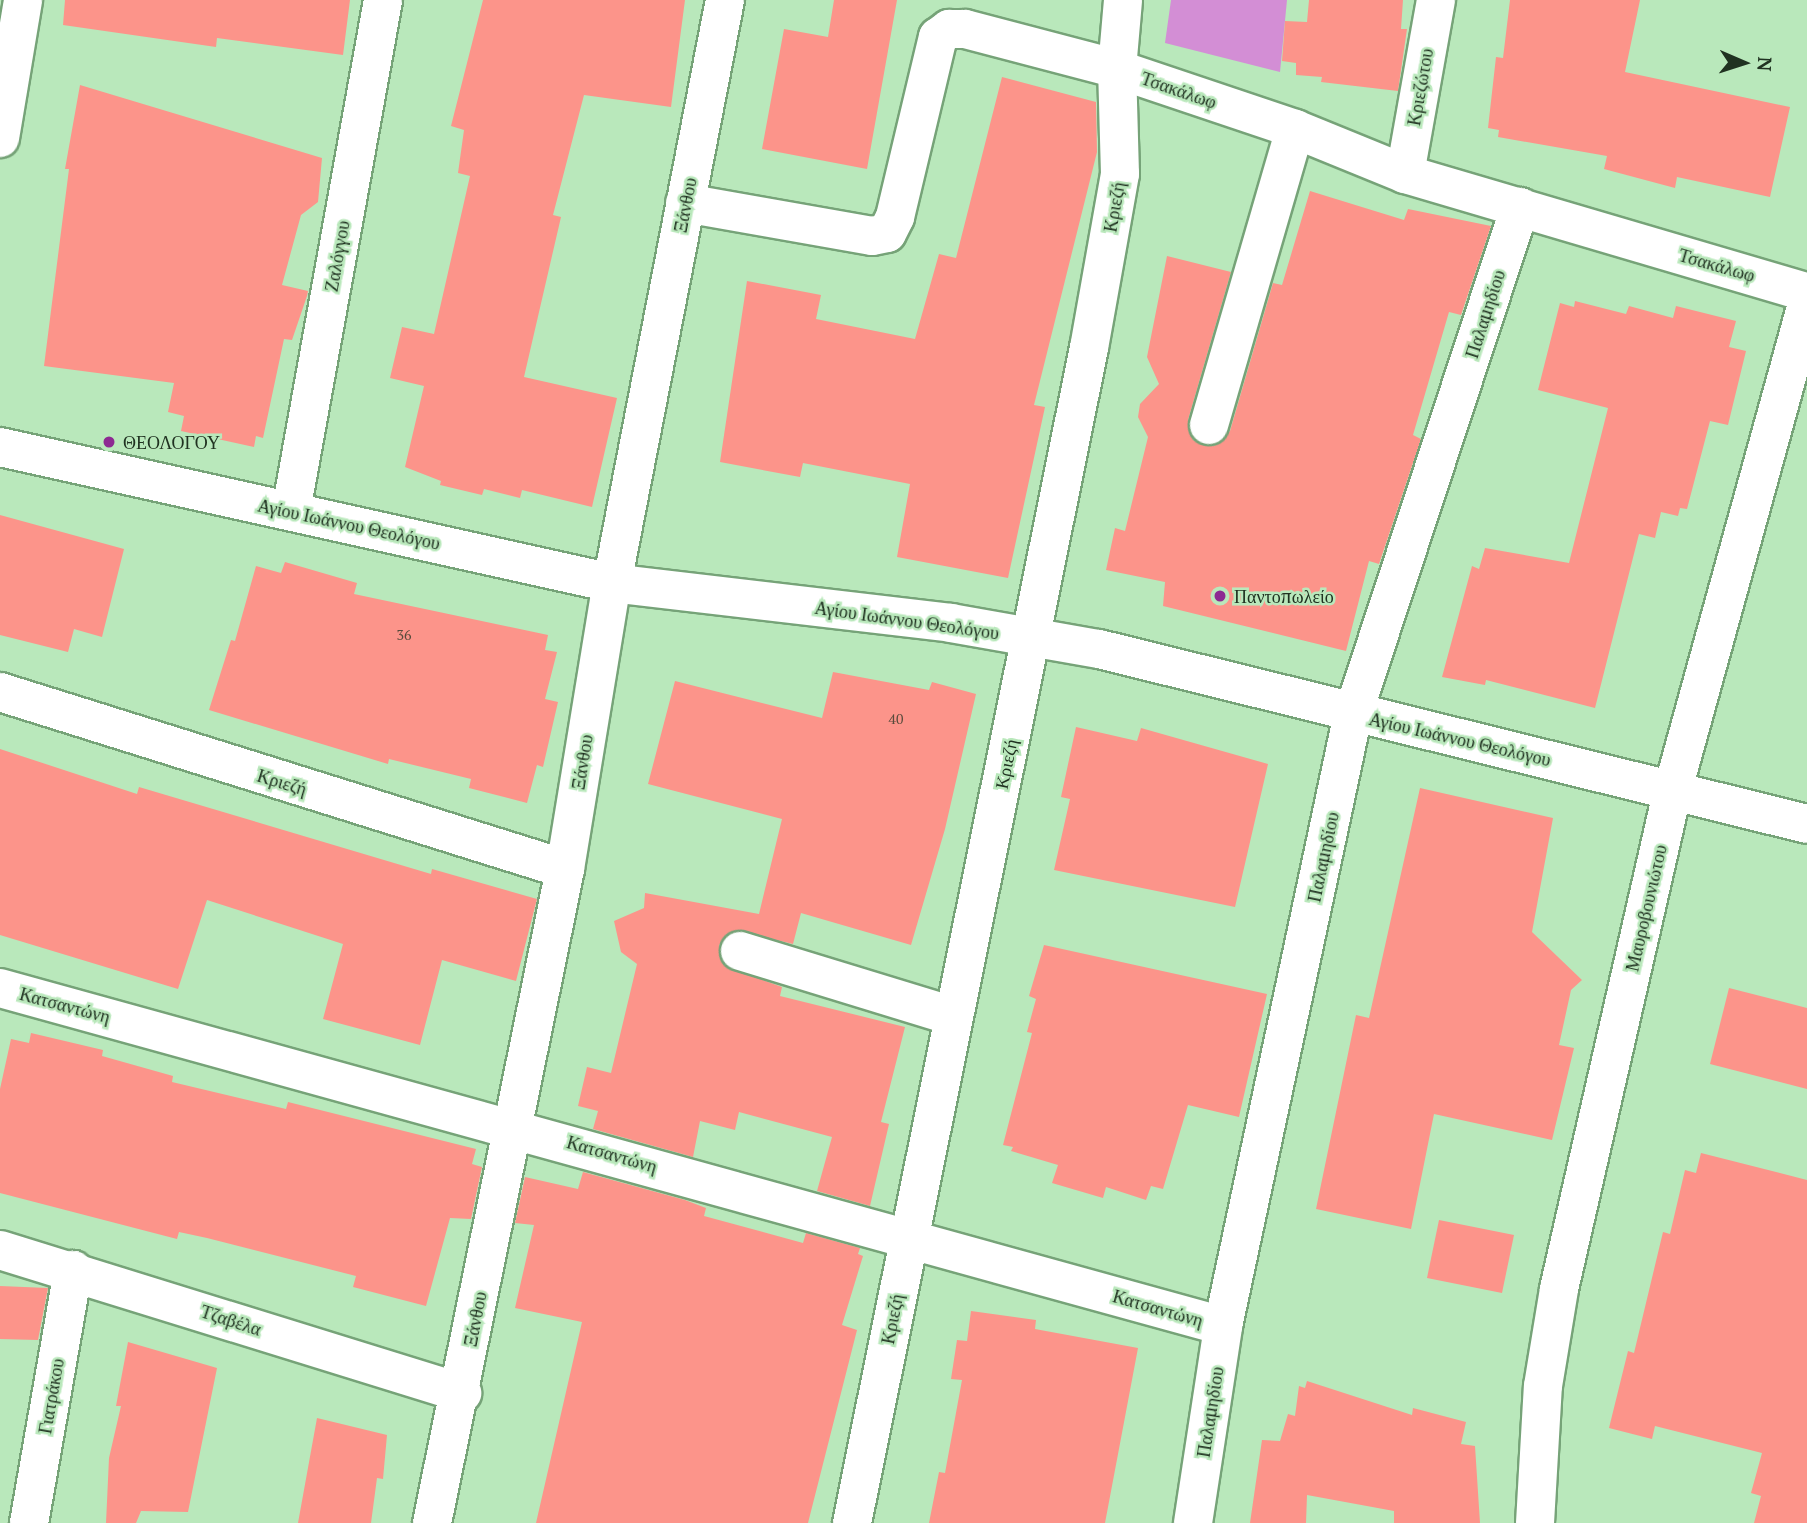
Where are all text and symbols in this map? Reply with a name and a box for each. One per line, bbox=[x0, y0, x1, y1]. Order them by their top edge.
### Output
north arrow bbox=[1709, 28, 1779, 98]
street label: Κριεζώτου bbox=[1403, 47, 1437, 127]
text: N bbox=[1753, 56, 1778, 72]
street label: Τσακάλωφ bbox=[1139, 67, 1219, 113]
street label: Ξάνθου bbox=[669, 176, 701, 234]
street label: Κριεζή bbox=[1099, 180, 1129, 234]
street label: Ζαλόγγου bbox=[320, 219, 354, 293]
street label: Τσακάλωφ bbox=[1676, 244, 1758, 286]
street label: Παλαμηδίου bbox=[1461, 267, 1509, 361]
place label: ΘΕΟΛΟΓΟΥ bbox=[123, 431, 220, 453]
marker: ΘΕΟΛΟΓΟΥ bbox=[101, 434, 117, 450]
street label: Αγίου Ιωάννου Θεολόγου bbox=[256, 494, 442, 554]
place label: Παντοπωλείο bbox=[1234, 585, 1334, 607]
marker: Παντοπωλείο bbox=[1212, 588, 1228, 604]
street label: Αγίου Ιωάννου Θεολόγου bbox=[813, 596, 1001, 644]
house number: 36 bbox=[397, 627, 411, 643]
street label: Αγίου Ιωάννου Θεολόγου bbox=[1367, 708, 1553, 770]
house number: 40 bbox=[889, 711, 903, 727]
street label: Ξάνθου bbox=[567, 733, 597, 791]
street label: Κριεζή bbox=[990, 737, 1022, 791]
street label: Κριεζή bbox=[255, 764, 309, 800]
street label: Παλαμηδίου bbox=[1303, 810, 1343, 904]
street label: Μαυροβουνιώτου bbox=[1621, 843, 1671, 973]
street label: Κατσαντώνη bbox=[17, 983, 113, 1027]
street label: Κατσαντώνη bbox=[564, 1131, 660, 1177]
street label: Κατσαντώνη bbox=[1110, 1285, 1206, 1331]
street label: Ξάνθου bbox=[459, 1290, 491, 1348]
street label: Κριεζή bbox=[877, 1292, 907, 1346]
street label: Τζαβέλα bbox=[198, 1300, 264, 1340]
street label: Γιατράκου bbox=[34, 1357, 68, 1435]
street label: Παλαμηδίου bbox=[1192, 1365, 1228, 1459]

